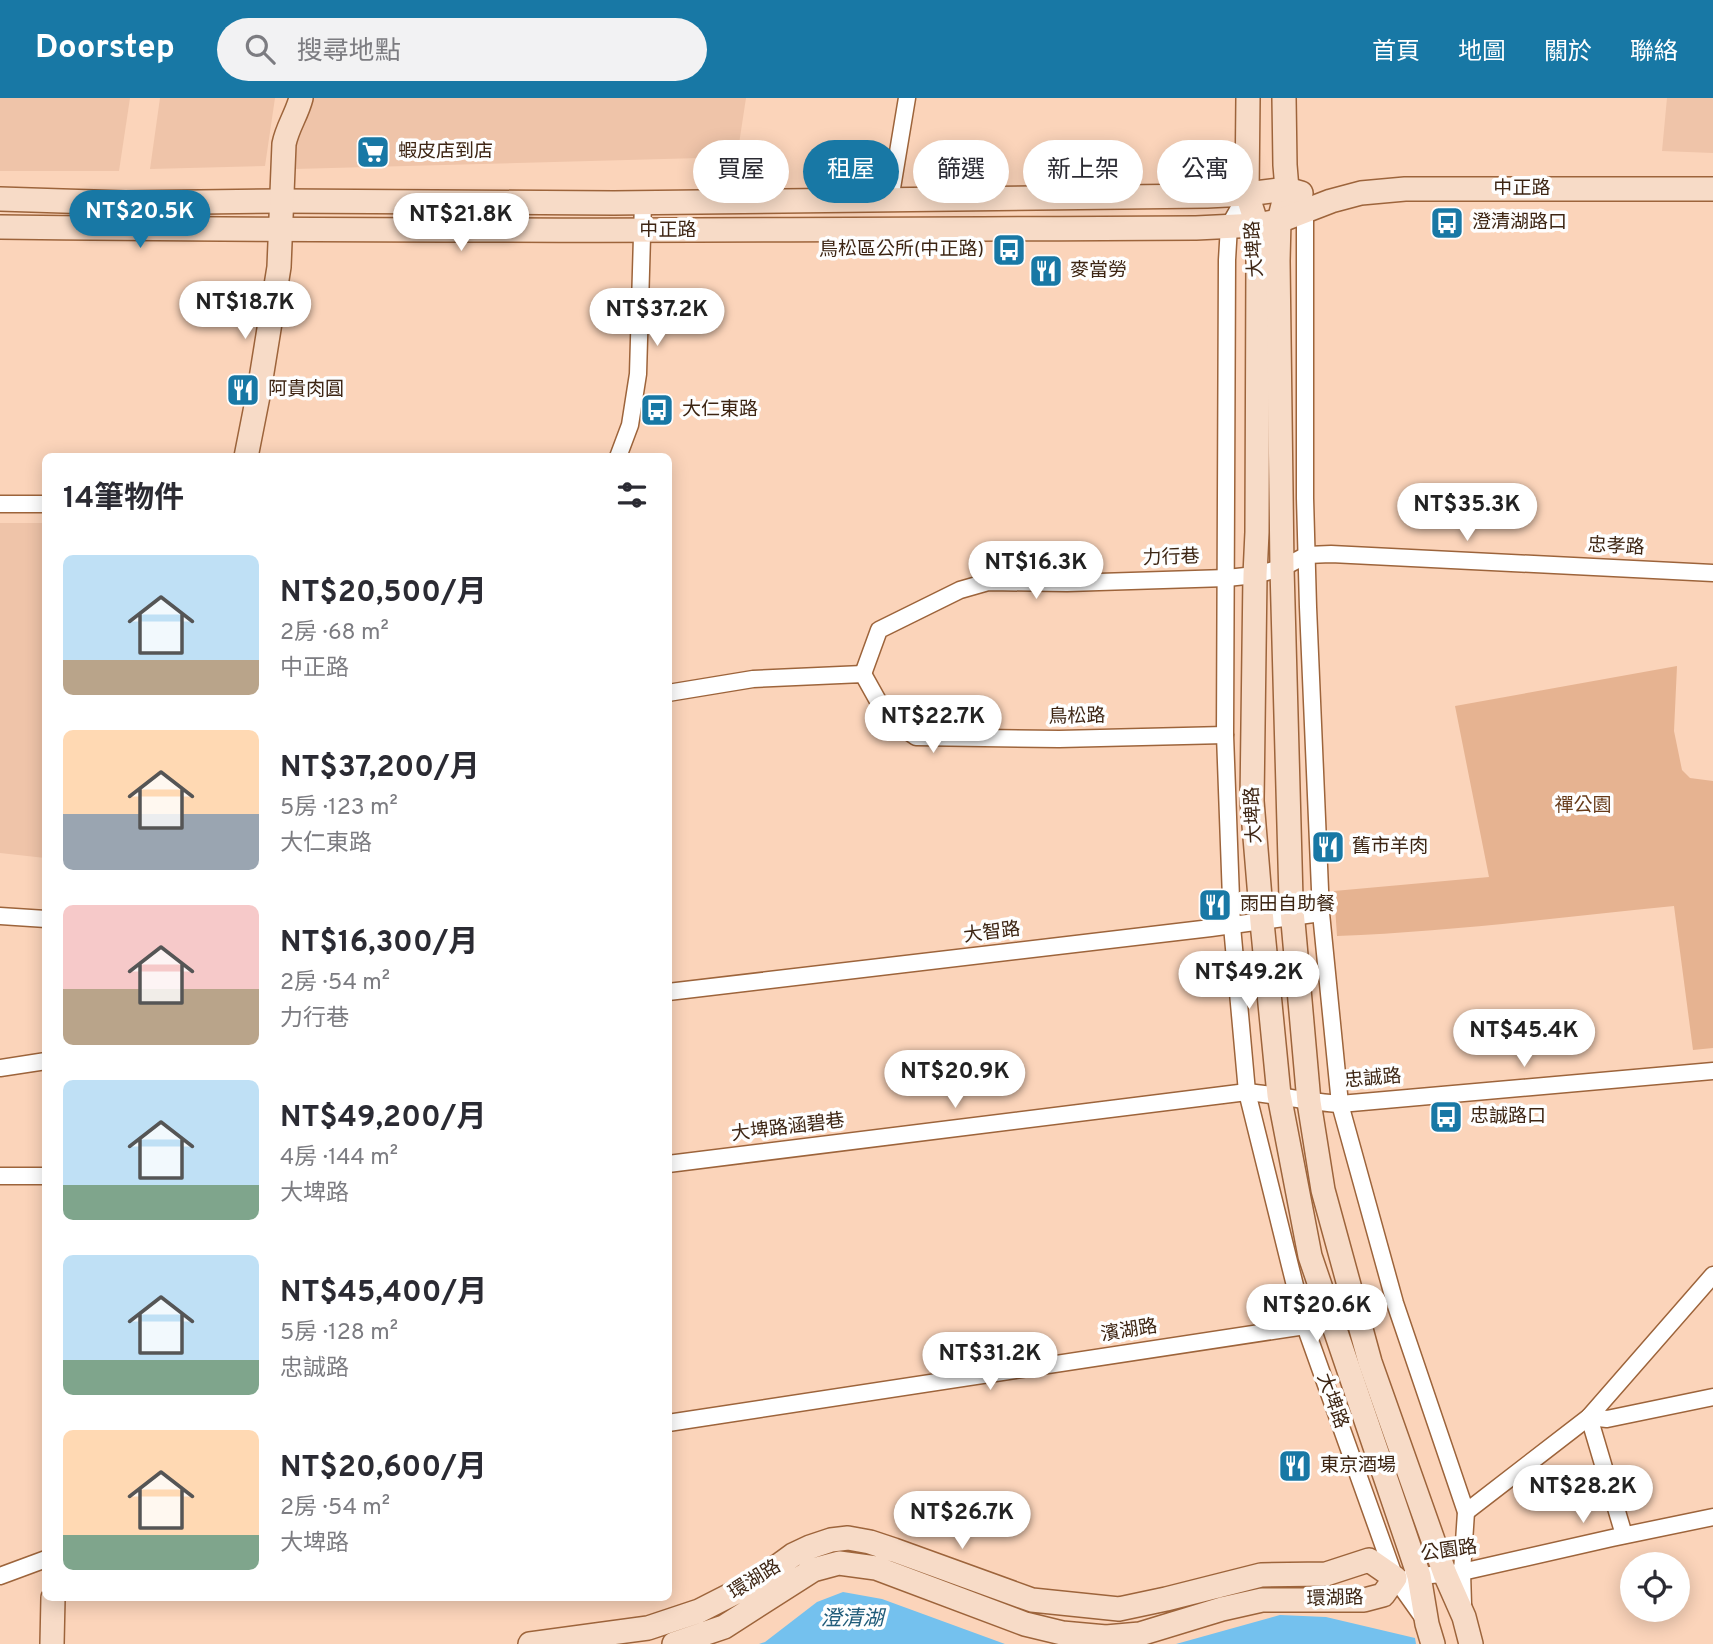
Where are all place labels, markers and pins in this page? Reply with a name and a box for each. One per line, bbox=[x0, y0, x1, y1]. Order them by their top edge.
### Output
supermarket icon: 蝦皮店到店 bbox=[354, 133, 392, 171]
place label: 蝦皮店到店 bbox=[398, 140, 493, 164]
pin: NT$20.5K bbox=[68, 190, 212, 250]
pin: NT$21.8K bbox=[389, 194, 533, 253]
bus stop icon: 澄清湖路口 bbox=[1428, 204, 1466, 242]
place label: 澄清湖路口 bbox=[1472, 211, 1567, 235]
bus stop icon: 鳥松區公所(中正路) bbox=[990, 231, 1028, 269]
place label: 鳥松區公所(中正路) bbox=[819, 238, 984, 262]
restaurant icon: 麥當勞 bbox=[1027, 252, 1065, 290]
place label: 麥當勞 bbox=[1070, 259, 1127, 283]
pin: NT$18.7K bbox=[173, 282, 317, 341]
pin: NT$37.2K bbox=[585, 288, 729, 348]
restaurant icon: 阿貴肉圓 bbox=[224, 371, 262, 409]
place label: 阿貴肉圓 bbox=[268, 378, 344, 402]
bus stop icon: 大仁東路 bbox=[638, 391, 676, 429]
place label: 大仁東路 bbox=[682, 398, 758, 422]
pin: NT$35.3K bbox=[1395, 484, 1539, 543]
pin: NT$16.3K bbox=[964, 542, 1108, 601]
pin: NT$22.7K bbox=[861, 696, 1005, 755]
restaurant icon: 舊市羊肉 bbox=[1309, 828, 1347, 866]
place label: 舊市羊肉 bbox=[1352, 835, 1428, 859]
restaurant icon: 雨田自助餐 bbox=[1196, 886, 1234, 924]
place label: 雨田自助餐 bbox=[1240, 893, 1335, 917]
pin: NT$49.2K bbox=[1177, 951, 1321, 1011]
pin: NT$45.4K bbox=[1452, 1010, 1596, 1069]
pin: NT$20.9K bbox=[883, 1051, 1027, 1110]
bus stop icon: 忠誠路口 bbox=[1427, 1098, 1465, 1136]
place label: 忠誠路口 bbox=[1470, 1105, 1546, 1129]
pin: NT$20.6K bbox=[1245, 1284, 1389, 1344]
pin: NT$31.2K bbox=[918, 1332, 1062, 1392]
restaurant icon: 東京酒場 bbox=[1276, 1447, 1314, 1485]
place label: 東京酒場 bbox=[1320, 1454, 1396, 1478]
pin: NT$28.2K bbox=[1511, 1466, 1655, 1525]
pin: NT$26.7K bbox=[890, 1492, 1034, 1551]

